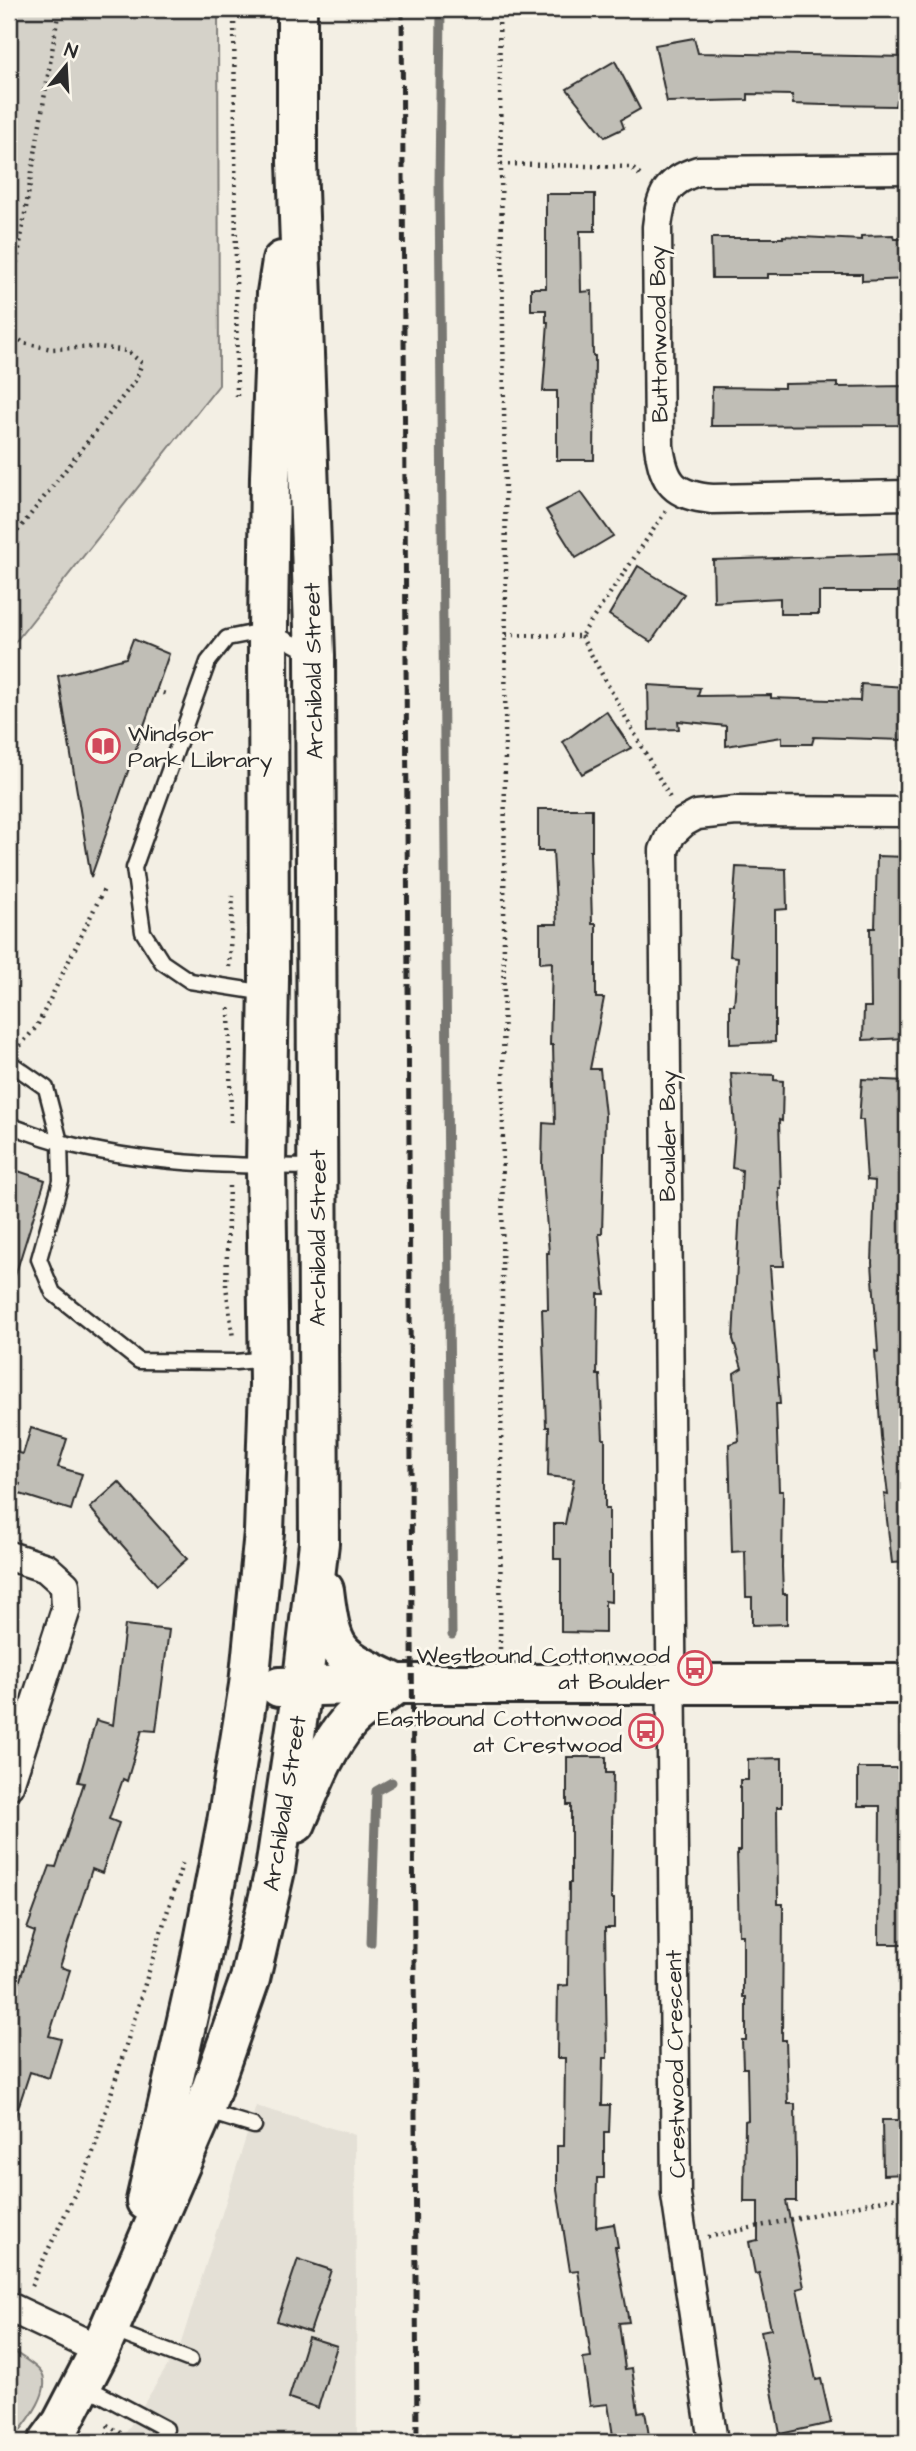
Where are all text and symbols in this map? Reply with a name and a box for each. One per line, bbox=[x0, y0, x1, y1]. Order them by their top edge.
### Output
north arrow bbox=[32, 32, 102, 102]
text: N bbox=[61, 37, 81, 66]
street label: Buttonwood Bay bbox=[641, 245, 678, 423]
street label: Archibald Street bbox=[296, 582, 332, 760]
place label: Windsor Park Library bbox=[128, 718, 273, 777]
library icon: Windsor Park Library bbox=[84, 727, 122, 765]
street label: Boulder Bay bbox=[652, 1070, 685, 1202]
street label: Archibald Street bbox=[302, 1149, 334, 1327]
place label: Westbound Cottonwood at Boulder bbox=[417, 1640, 670, 1698]
bus stop icon: Westbound Cottonwood at Boulder bbox=[676, 1649, 714, 1687]
place label: Eastbound Cottonwood at Crestwood bbox=[377, 1703, 622, 1761]
bus stop icon: Eastbound Cottonwood at Crestwood bbox=[627, 1712, 665, 1750]
street label: Archibald Street bbox=[255, 1713, 315, 1893]
street label: Crestwood Crescent bbox=[658, 1949, 694, 2178]

